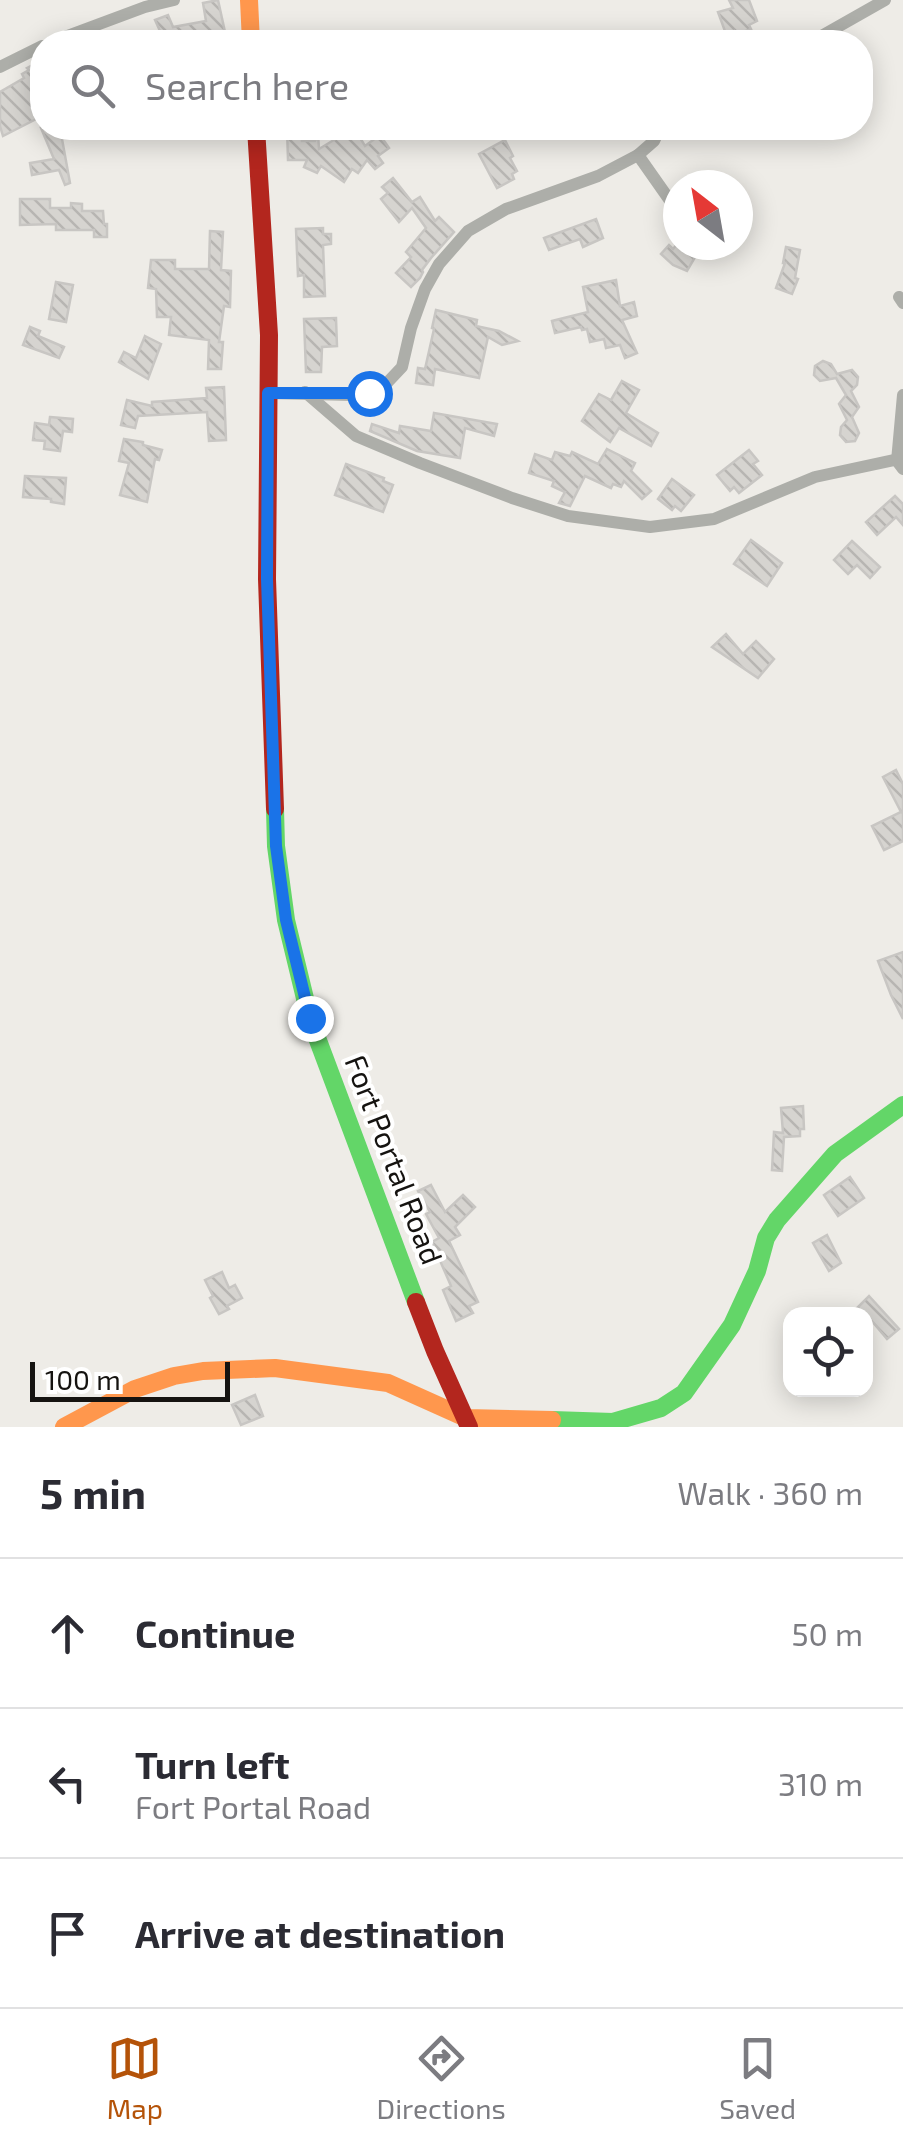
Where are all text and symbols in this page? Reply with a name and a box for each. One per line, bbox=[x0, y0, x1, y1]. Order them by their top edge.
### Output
search box bbox=[30, 30, 873, 140]
icon: search bbox=[65, 58, 120, 113]
text: Search here bbox=[145, 62, 349, 108]
north arrow bbox=[663, 170, 753, 260]
route start bbox=[347, 371, 393, 417]
route end bbox=[288, 996, 334, 1042]
street label: Fort Portal Road bbox=[338, 1050, 451, 1269]
map controls bbox=[783, 1307, 873, 1397]
button: locate bbox=[783, 1307, 873, 1397]
scale bar bbox=[30, 1357, 230, 1402]
text: 100 m bbox=[45, 1362, 121, 1396]
text: 5 min bbox=[40, 1467, 146, 1517]
text: Walk · 360 m bbox=[678, 1473, 863, 1511]
icon: ahead bbox=[40, 1606, 95, 1661]
text: Continue bbox=[135, 1610, 295, 1656]
text: 50 m bbox=[791, 1614, 863, 1652]
text: Turn left bbox=[135, 1741, 290, 1787]
icon: left bbox=[40, 1756, 95, 1811]
text: 310 m bbox=[778, 1764, 863, 1802]
text: Fort Portal Road bbox=[135, 1787, 371, 1825]
icon: arrive bbox=[40, 1906, 95, 1961]
text: Arrive at destination bbox=[135, 1910, 505, 1956]
tab: Map bbox=[107, 2031, 163, 2125]
tab: Directions bbox=[377, 2031, 506, 2125]
tab: Saved bbox=[719, 2031, 796, 2125]

